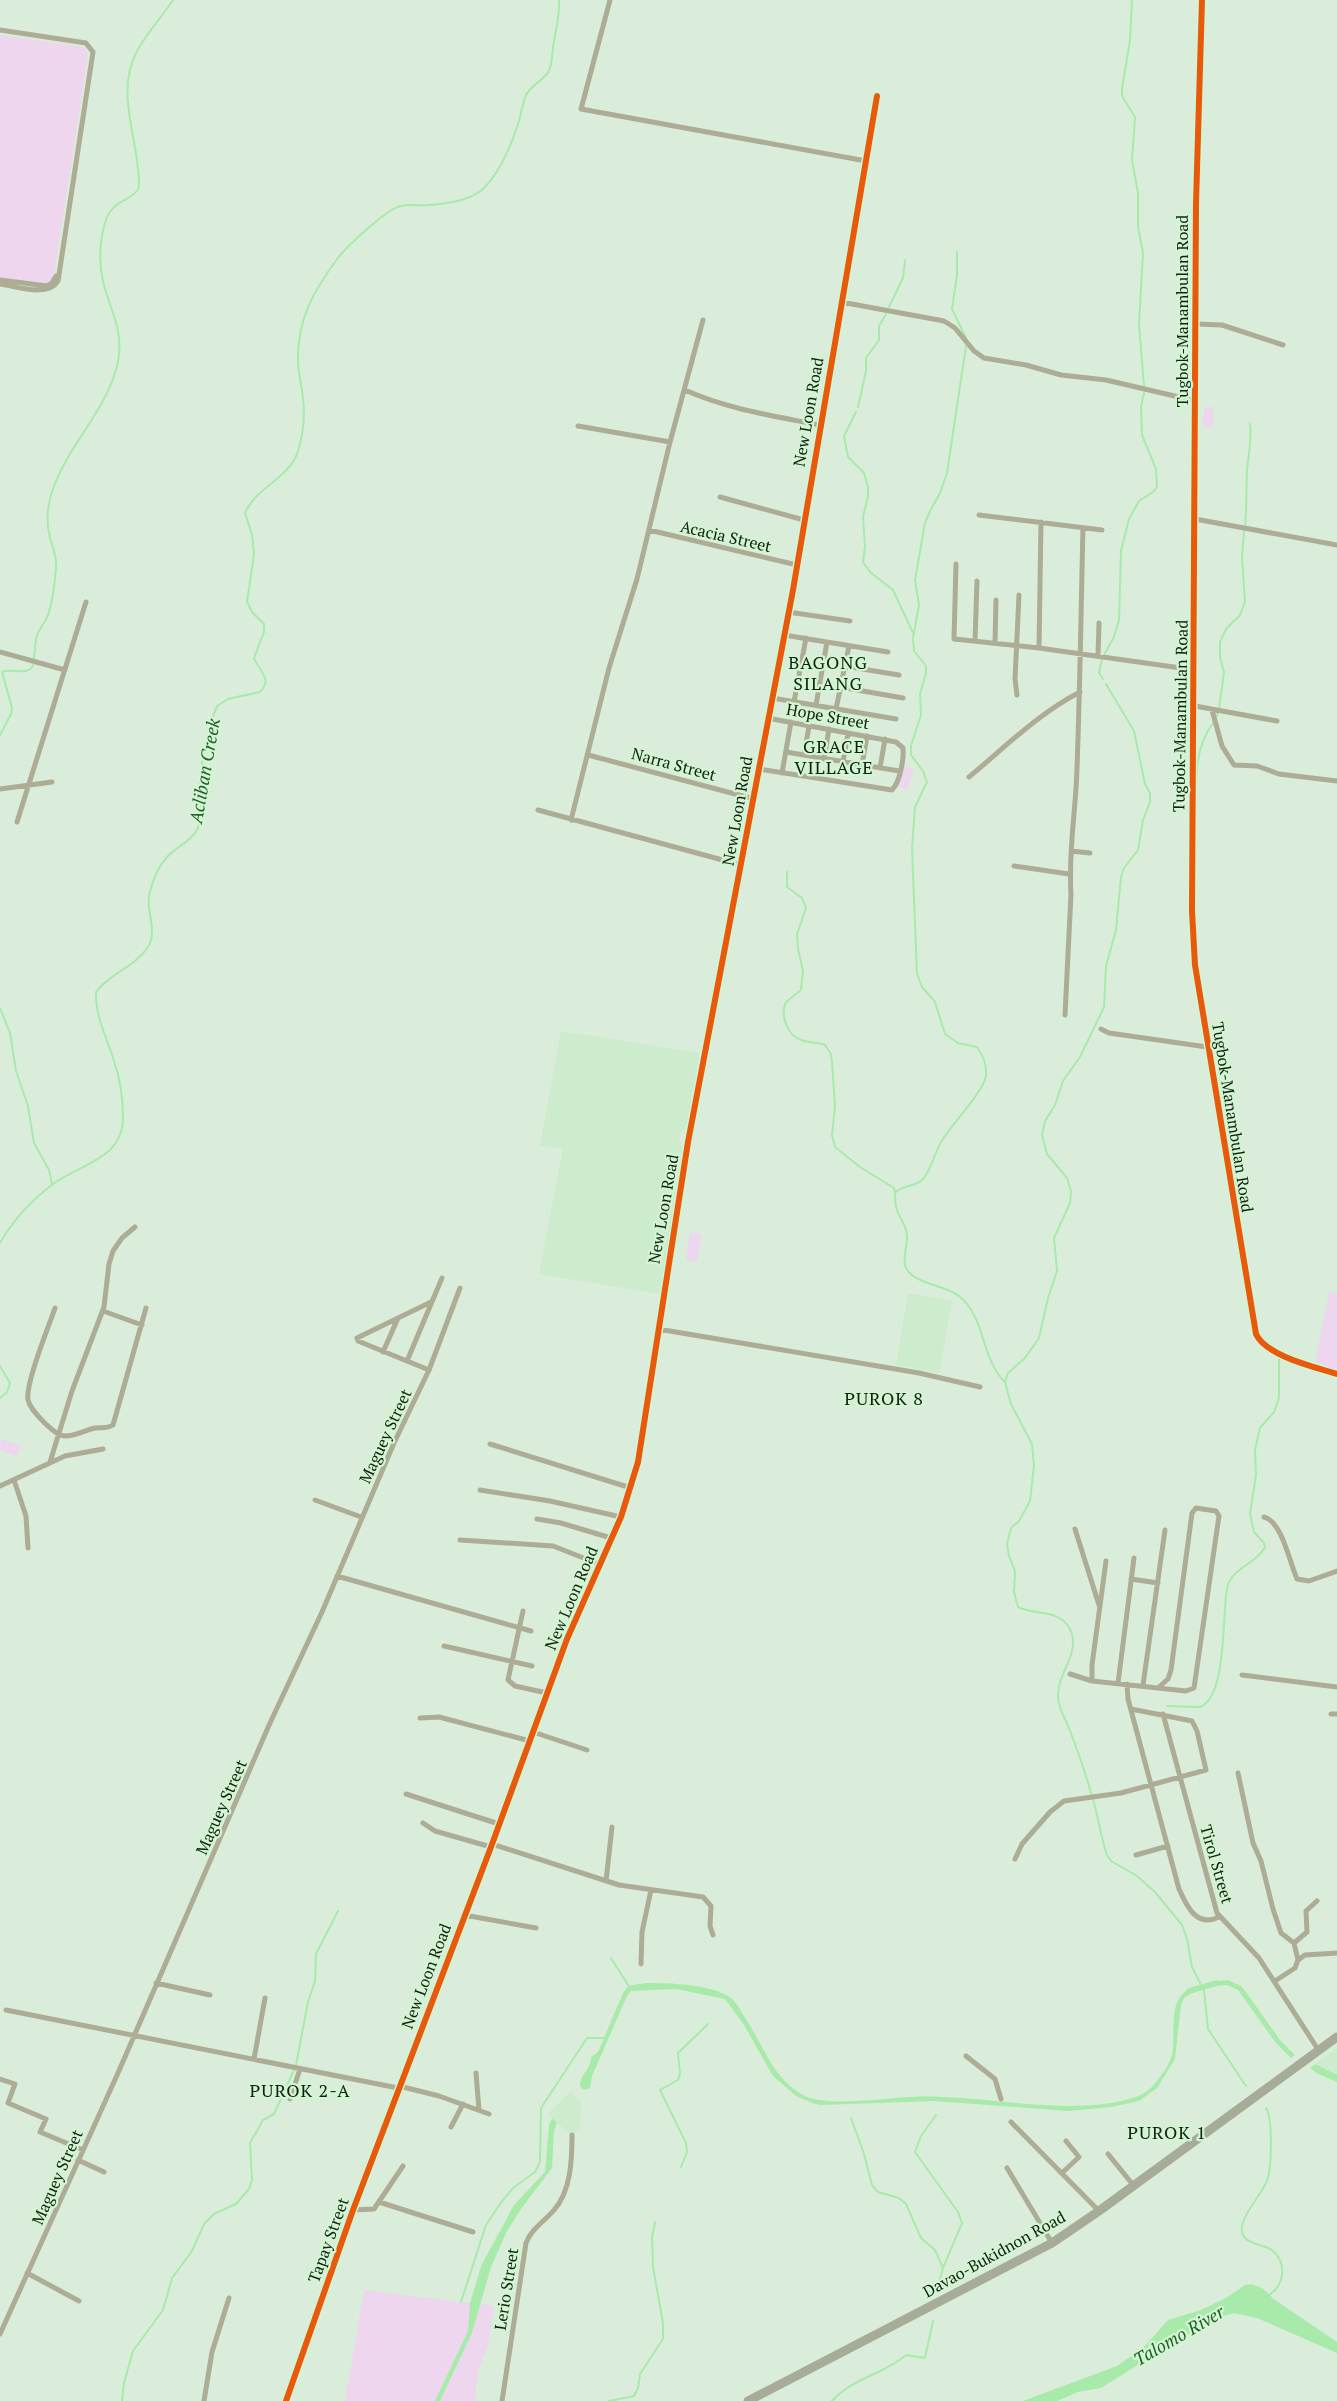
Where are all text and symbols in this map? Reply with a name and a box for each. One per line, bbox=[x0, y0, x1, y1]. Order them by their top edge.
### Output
street label: Tugbok-Manambulan Road bbox=[1171, 215, 1193, 407]
street label: New Loon Road bbox=[788, 355, 828, 468]
street label: Acacia Street bbox=[678, 515, 774, 557]
street label: Tugbok-Manambulan Road bbox=[1167, 620, 1193, 812]
district label: BAGONG SILANG bbox=[788, 650, 868, 695]
street label: Hope Street bbox=[785, 698, 871, 734]
water label: Acliban Creek bbox=[183, 716, 225, 826]
district label: GRACE VILLAGE bbox=[794, 734, 874, 779]
street label: Narra Street bbox=[629, 742, 719, 786]
street label: New Loon Road bbox=[717, 754, 757, 867]
street label: Tugbok-Manambulan Road bbox=[1207, 1020, 1259, 1214]
street label: New Loon Road bbox=[643, 1152, 683, 1265]
street label: Maguey Street bbox=[353, 1385, 417, 1487]
district label: PUROK 8 bbox=[844, 1386, 924, 1410]
street label: New Loon Road bbox=[539, 1543, 603, 1653]
street label: Maguey Street bbox=[190, 1756, 252, 1858]
street label: Tirol Street bbox=[1195, 1822, 1239, 1906]
street label: New Loon Road bbox=[396, 1920, 456, 2032]
district label: PUROK 2-A bbox=[250, 2078, 350, 2102]
district label: PUROK 1 bbox=[1127, 2120, 1207, 2144]
street label: Maguey Street bbox=[26, 2126, 88, 2228]
street label: Tapay Street bbox=[302, 2194, 354, 2286]
street label: Davao-Bukidnon Road bbox=[919, 2206, 1069, 2302]
street label: Lerio Street bbox=[489, 2246, 523, 2332]
water label: Talomo River bbox=[1129, 2299, 1229, 2371]

